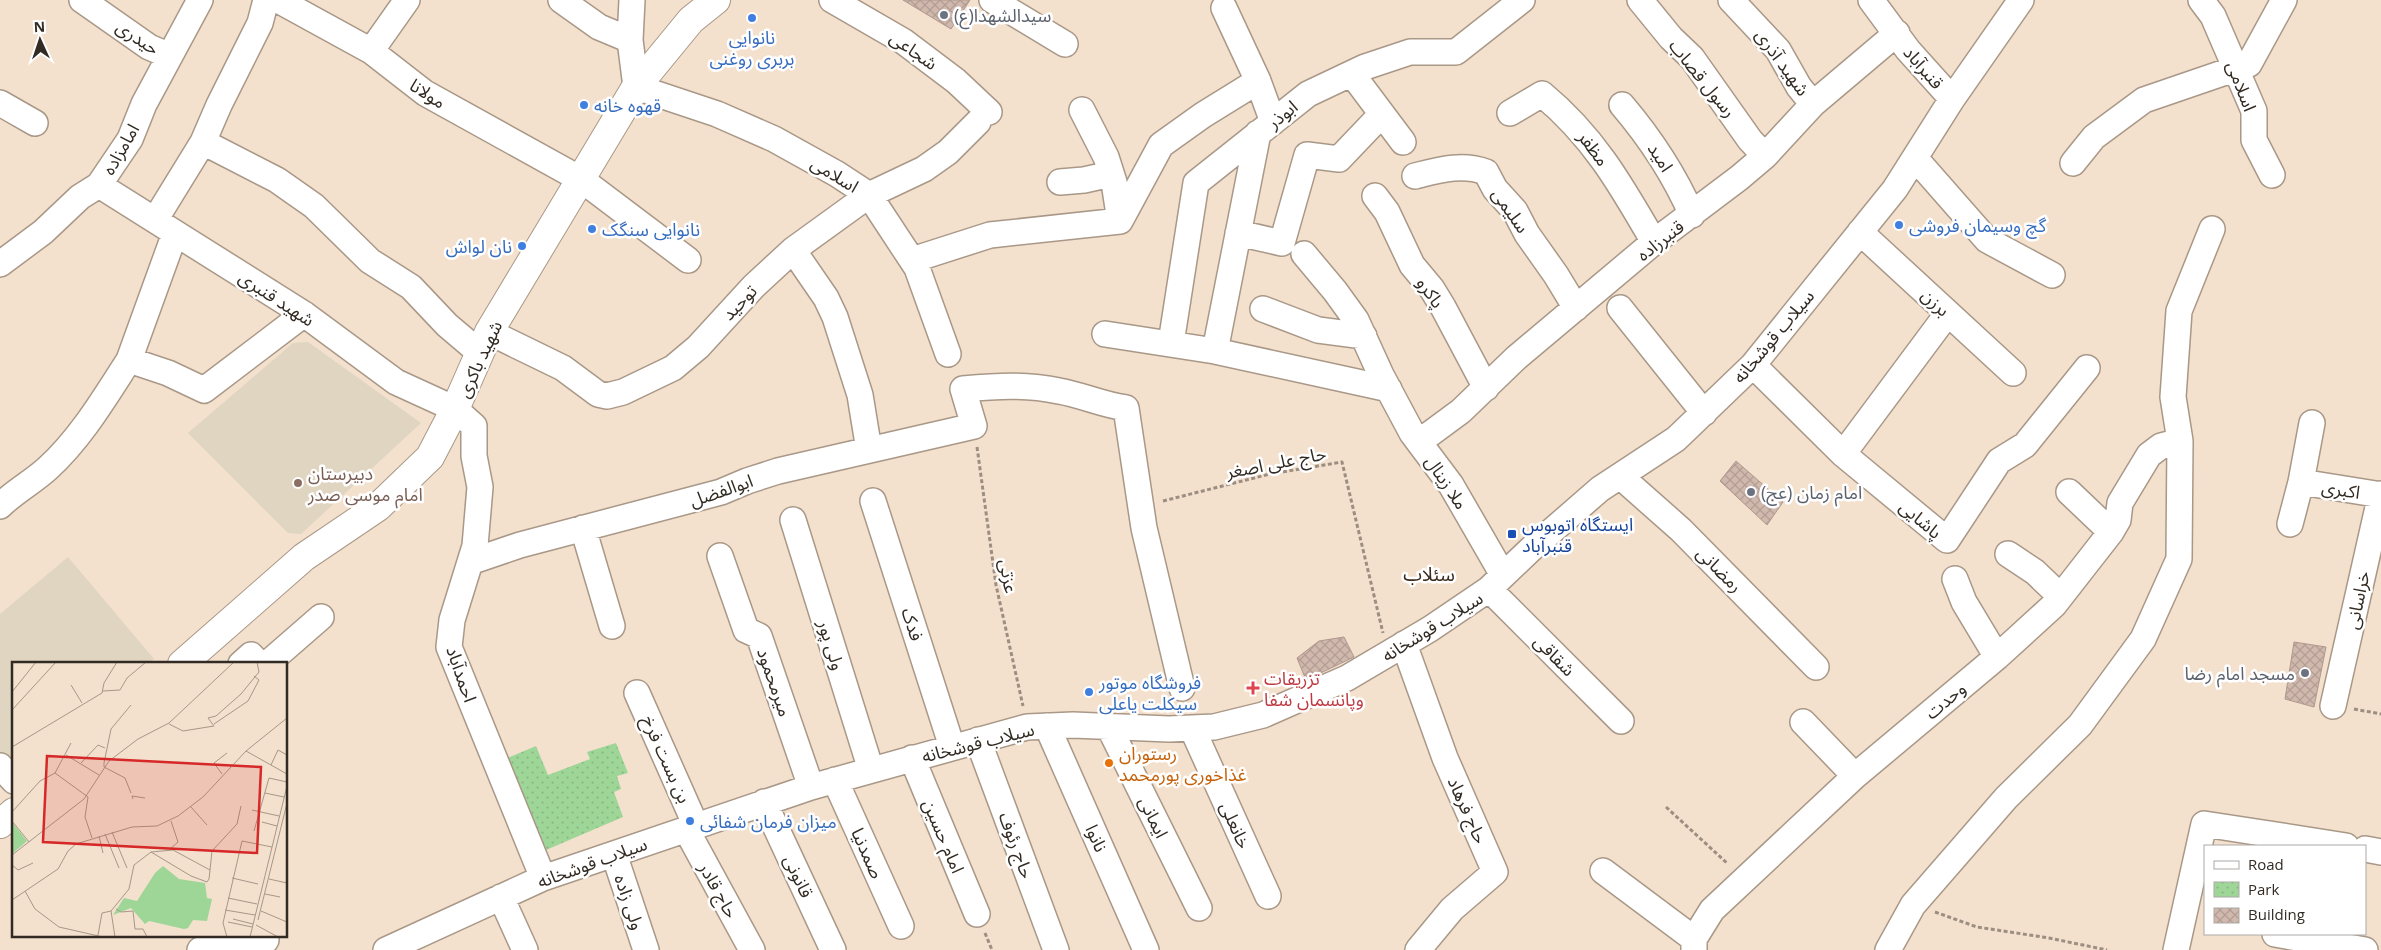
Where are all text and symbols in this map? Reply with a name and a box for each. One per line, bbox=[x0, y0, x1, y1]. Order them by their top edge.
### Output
place label: سیدالشهدا(ع) bbox=[954, 3, 1051, 30]
marker: سیدالشهدا(ع) bbox=[938, 9, 950, 21]
marker: نانوایی بربری روغنی bbox=[746, 12, 758, 24]
street label: حیدری bbox=[112, 14, 164, 60]
north arrow bbox=[15, 15, 65, 65]
text: N bbox=[33, 17, 45, 36]
street label: شهید آذری bbox=[1751, 24, 1815, 100]
place label: نانوایی بربری روغنی bbox=[710, 25, 794, 70]
street label: شجاعی bbox=[885, 25, 943, 75]
street label: رسول قصاب bbox=[1664, 34, 1742, 122]
street label: قنبرآباد bbox=[1899, 40, 1949, 94]
street label: اسلامی bbox=[2221, 57, 2263, 115]
street label: مولانا bbox=[405, 72, 451, 114]
place label: قهوه خانه bbox=[594, 93, 661, 117]
street label: ابوذر bbox=[1261, 94, 1302, 134]
marker: قهوه خانه bbox=[578, 99, 590, 111]
street label: امامزاده bbox=[96, 119, 144, 179]
street label: مظفر bbox=[1572, 125, 1615, 171]
street label: امید bbox=[1643, 138, 1679, 176]
street label: اسلامی bbox=[807, 150, 863, 198]
street label: سلیمی bbox=[1487, 183, 1535, 237]
place label: گچ وسیمان فروشی bbox=[1909, 213, 2047, 239]
street label: قنبرزاده bbox=[1631, 214, 1689, 266]
place label: نانوایی سنگک bbox=[602, 217, 700, 241]
marker: گچ وسیمان فروشی bbox=[1893, 219, 1905, 231]
marker: نانوایی سنگک bbox=[586, 223, 598, 235]
place label: نان لواش bbox=[446, 234, 512, 258]
marker: نان لواش bbox=[516, 240, 528, 252]
street label: شهید قنبری bbox=[235, 265, 319, 331]
street label: پاکرو bbox=[1412, 272, 1450, 313]
street label: توحید bbox=[716, 279, 762, 325]
street label: برزن bbox=[1917, 283, 1955, 321]
street label: سیلاب قوشخانه bbox=[1727, 284, 1819, 388]
street label: شهید باکری bbox=[451, 317, 507, 401]
street label: حاج علی اصغر bbox=[1223, 441, 1328, 486]
street label: ملا زینال bbox=[1420, 450, 1474, 514]
place label: دبیرستان امام موسی صدر bbox=[307, 461, 423, 509]
street label: ابوالفضل bbox=[686, 468, 756, 512]
street label: اکبری bbox=[2320, 474, 2362, 504]
marker: دبیرستان امام موسی صدر bbox=[292, 477, 304, 489]
place label: امام زمان (عج) bbox=[1761, 480, 1862, 507]
marker: امام زمان (عج) bbox=[1745, 486, 1757, 498]
street label: پاشایی bbox=[1895, 494, 1947, 544]
place label: ایستگاه اتوبوس قنبرآباد bbox=[1522, 512, 1633, 557]
marker: ایستگاه اتوبوس قنبرآباد bbox=[1506, 528, 1518, 540]
street label: رمضانی bbox=[1692, 541, 1748, 597]
street label: عزتی bbox=[994, 557, 1024, 595]
district label: سئلاب bbox=[1403, 561, 1455, 587]
street label: خراسانی bbox=[2339, 569, 2375, 631]
street label: سیلاب قوشخانه bbox=[1377, 585, 1487, 667]
street label: فدک bbox=[896, 604, 930, 644]
street label: ولی پور bbox=[813, 616, 851, 673]
street label: شقاقی bbox=[1529, 629, 1581, 681]
street label: احمدآباد bbox=[441, 643, 483, 705]
street label: میرمحمود bbox=[752, 645, 798, 719]
place label: مسجد امام رضا bbox=[2185, 661, 2295, 688]
inset map bbox=[12, 662, 288, 938]
place label: تزریقات وپانسمان شفا bbox=[1264, 666, 1364, 711]
marker: مسجد امام رضا bbox=[2299, 667, 2311, 679]
place label: فروشگاه موتور سیکلت یاعلی bbox=[1098, 670, 1201, 715]
street label: وحدت bbox=[1920, 676, 1970, 724]
marker: تزریقات وپانسمان شفا bbox=[1246, 681, 1260, 695]
marker: فروشگاه موتور سیکلت یاعلی bbox=[1083, 686, 1095, 698]
street label: بن بست فرخ bbox=[635, 711, 697, 808]
street label: سیلاب قوشخانه bbox=[919, 716, 1037, 768]
place label: رستوران غذاخوری پورمحمد bbox=[1119, 741, 1247, 786]
marker: رستوران غذاخوری پورمحمد bbox=[1103, 757, 1115, 769]
street label: حاج فرهاد bbox=[1441, 773, 1493, 848]
street label: ایمانی bbox=[1134, 792, 1174, 842]
street label: امام حسین bbox=[915, 795, 970, 878]
street label: خانعلی bbox=[1215, 798, 1257, 852]
street label: حاج رئوف bbox=[992, 808, 1040, 882]
place label: میزان فرمان شفائی bbox=[700, 809, 837, 833]
marker: میزان فرمان شفائی bbox=[684, 815, 696, 827]
street label: نانوا bbox=[1080, 820, 1114, 856]
street label: صمدنیا bbox=[846, 824, 890, 882]
street label: سیلاب قوشخانه bbox=[534, 831, 650, 893]
legend bbox=[2204, 845, 2366, 935]
street label: قانونی bbox=[779, 851, 819, 901]
text: Road bbox=[2248, 854, 2284, 874]
street label: حاج قادر bbox=[692, 857, 744, 923]
street label: ولی زاده bbox=[609, 871, 651, 933]
text: Park bbox=[2248, 879, 2279, 899]
text: Building bbox=[2248, 904, 2305, 924]

